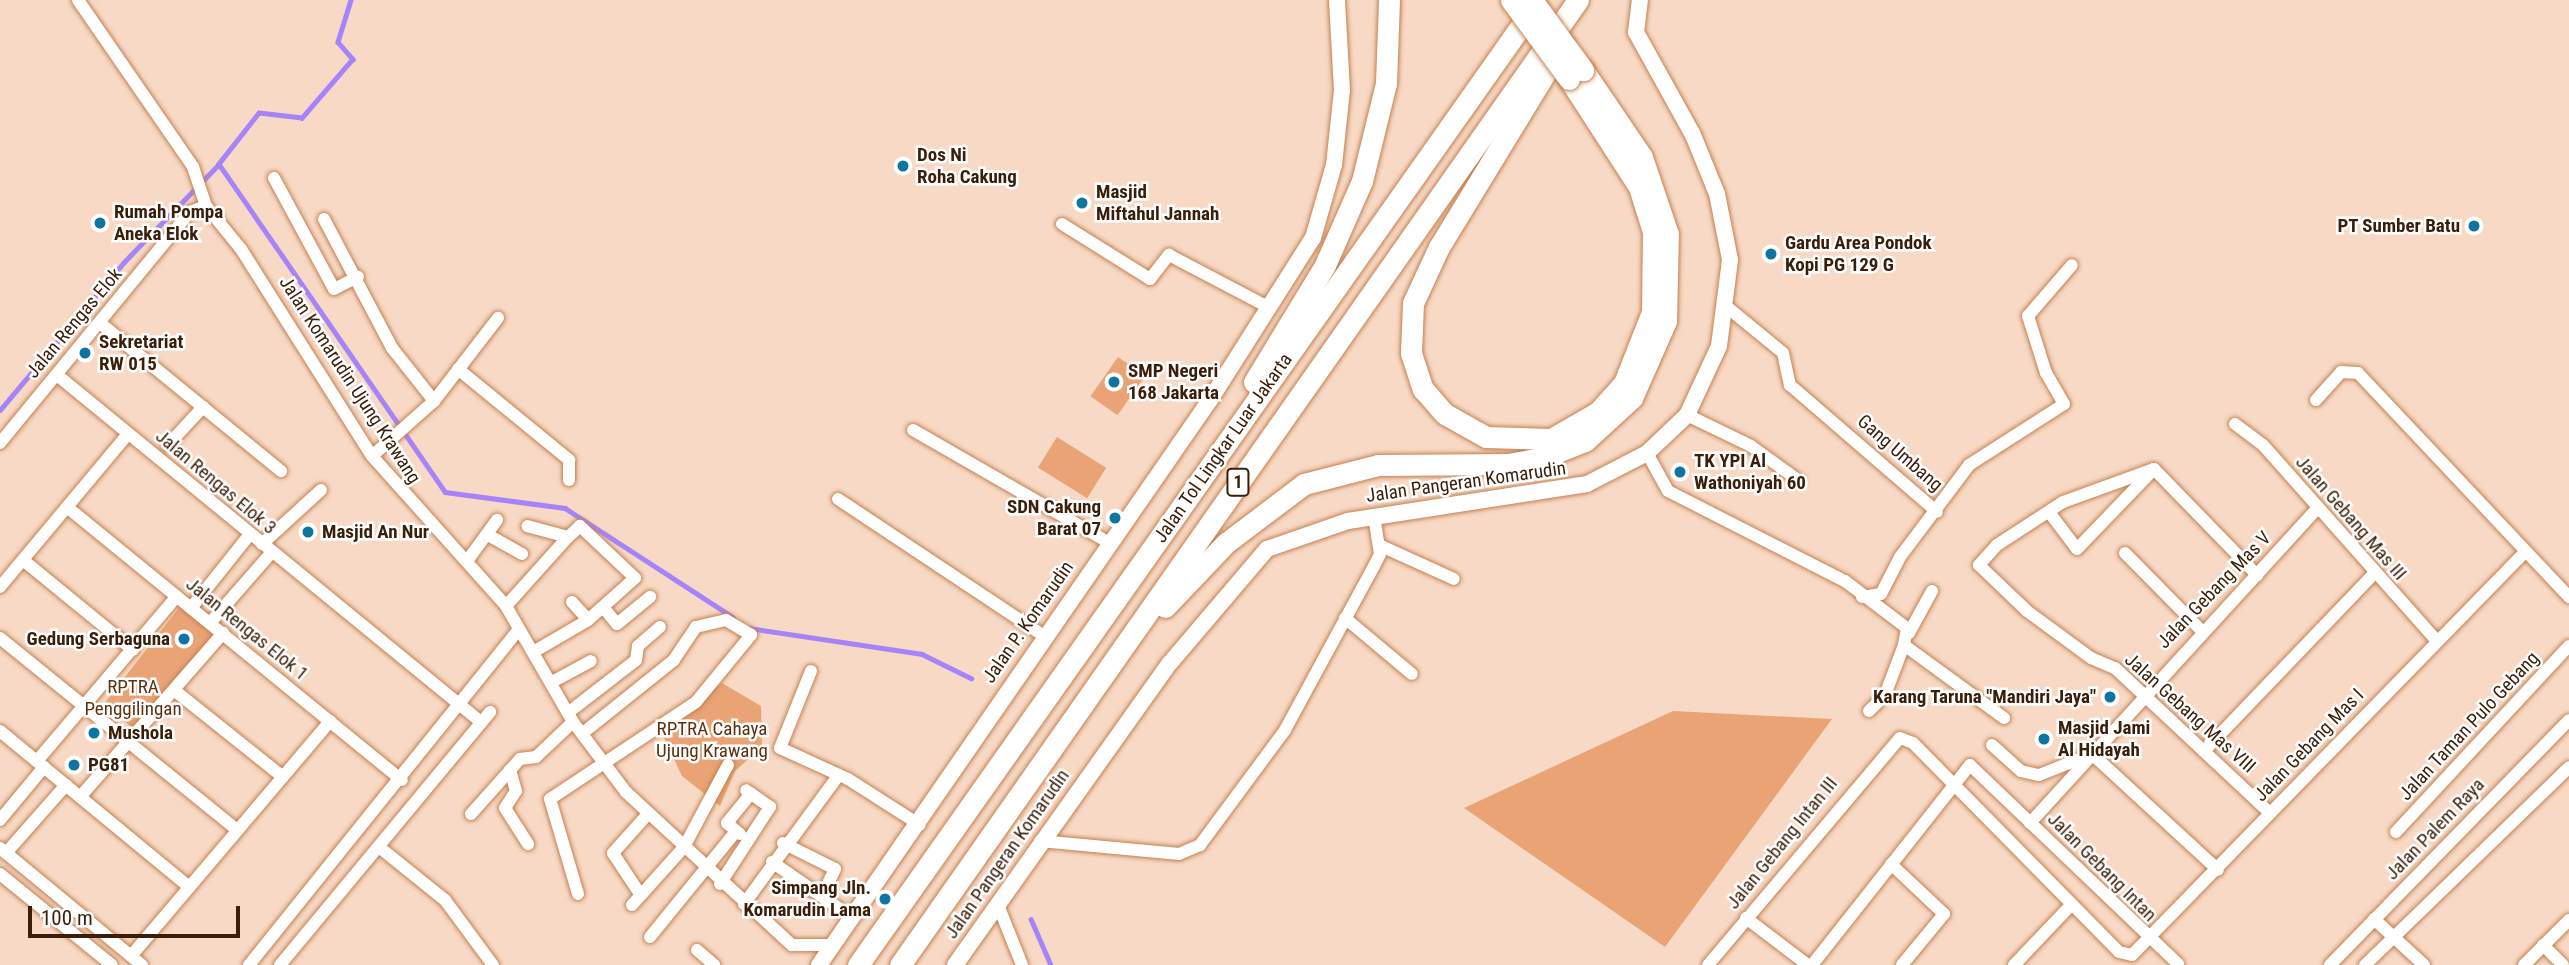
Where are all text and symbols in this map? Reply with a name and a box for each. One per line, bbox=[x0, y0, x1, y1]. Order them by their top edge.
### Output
place label: Dos Ni Roha Cakung bbox=[917, 144, 1017, 188]
marker: Dos Ni Roha Cakung bbox=[895, 158, 911, 174]
place label: Masjid Miftahul Jannah bbox=[1096, 181, 1219, 225]
marker: Masjid Miftahul Jannah bbox=[1074, 195, 1090, 211]
place label: Rumah Pompa Aneka Elok bbox=[114, 201, 223, 245]
marker: Rumah Pompa Aneka Elok bbox=[92, 215, 108, 231]
place label: PT Sumber Batu bbox=[2337, 215, 2460, 237]
marker: PT Sumber Batu bbox=[2466, 218, 2482, 234]
place label: Gardu Area Pondok Kopi PG 129 G bbox=[1785, 232, 1932, 276]
marker: Gardu Area Pondok Kopi PG 129 G bbox=[1763, 246, 1779, 262]
street label: Jalan Rengas Elok bbox=[21, 263, 127, 383]
street label: Jalan Komarudin Ujung Krawang bbox=[274, 272, 426, 488]
place label: Sekretariat RW 015 bbox=[99, 331, 183, 375]
marker: Sekretariat RW 015 bbox=[77, 345, 93, 361]
street label: Jalan Tol Lingkar Luar Jakarta bbox=[1149, 349, 1297, 547]
place label: SMP Negeri 168 Jakarta bbox=[1128, 360, 1219, 404]
marker: SMP Negeri 168 Jakarta bbox=[1106, 374, 1122, 390]
street label: Gang Umbang bbox=[1853, 410, 1947, 496]
street label: Jalan Rengas Elok 3 bbox=[151, 425, 281, 539]
place label: TK YPI Al Wathoniyah 60 bbox=[1694, 450, 1806, 494]
street label: Jalan Gebang Mas III bbox=[2291, 451, 2411, 585]
street label: Jalan Pangeran Komarudin bbox=[1365, 457, 1567, 507]
marker: TK YPI Al Wathoniyah 60 bbox=[1672, 464, 1688, 480]
road number: 1 bbox=[1226, 468, 1250, 496]
place label: SDN Cakung Barat 07 bbox=[1007, 496, 1101, 540]
marker: SDN Cakung Barat 07 bbox=[1107, 510, 1123, 526]
place label: Masjid An Nur bbox=[322, 521, 429, 543]
marker: Masjid An Nur bbox=[300, 524, 316, 540]
street label: Jalan Gebang Mas V bbox=[2152, 527, 2276, 653]
street label: Jalan P. Komarudin bbox=[978, 557, 1078, 687]
street label: Jalan Rengas Elok 1 bbox=[181, 573, 313, 685]
place label: Gedung Serbaguna bbox=[27, 628, 170, 650]
marker: Gedung Serbaguna bbox=[176, 631, 192, 647]
street label: Jalan Taman Pulo Gebang bbox=[2394, 647, 2544, 805]
street label: Jalan Gebang Mas VIII bbox=[2120, 648, 2260, 778]
park label: RPTRA Penggilingan bbox=[84, 676, 182, 720]
street label: Jalan Gebang Mas I bbox=[2249, 684, 2369, 806]
place label: Karang Taruna "Mandiri Jaya" bbox=[1872, 686, 2096, 708]
marker: Karang Taruna "Mandiri Jaya" bbox=[2102, 689, 2118, 705]
place label: Masjid Jami Al Hidayah bbox=[2058, 717, 2150, 761]
park label: RPTRA Cahaya Ujung Krawang bbox=[656, 718, 768, 762]
place label: Mushola bbox=[108, 722, 173, 744]
marker: Mushola bbox=[86, 725, 102, 741]
marker: Masjid Jami Al Hidayah bbox=[2036, 731, 2052, 747]
place label: PG81 bbox=[88, 754, 129, 776]
marker: PG81 bbox=[66, 757, 82, 773]
street label: Jalan Pangeran Komarudin bbox=[940, 765, 1074, 943]
street label: Jalan Gebang Intan III bbox=[1722, 772, 1842, 914]
street label: Jalan Palem Raya bbox=[2381, 773, 2489, 885]
street label: Jalan Gebang Intan bbox=[2043, 808, 2161, 926]
place label: Simpang Jln. Komarudin Lama bbox=[744, 877, 871, 921]
marker: Simpang Jln. Komarudin Lama bbox=[877, 891, 893, 907]
scale bar bbox=[32, 892, 243, 936]
text: 100 m bbox=[41, 906, 93, 930]

